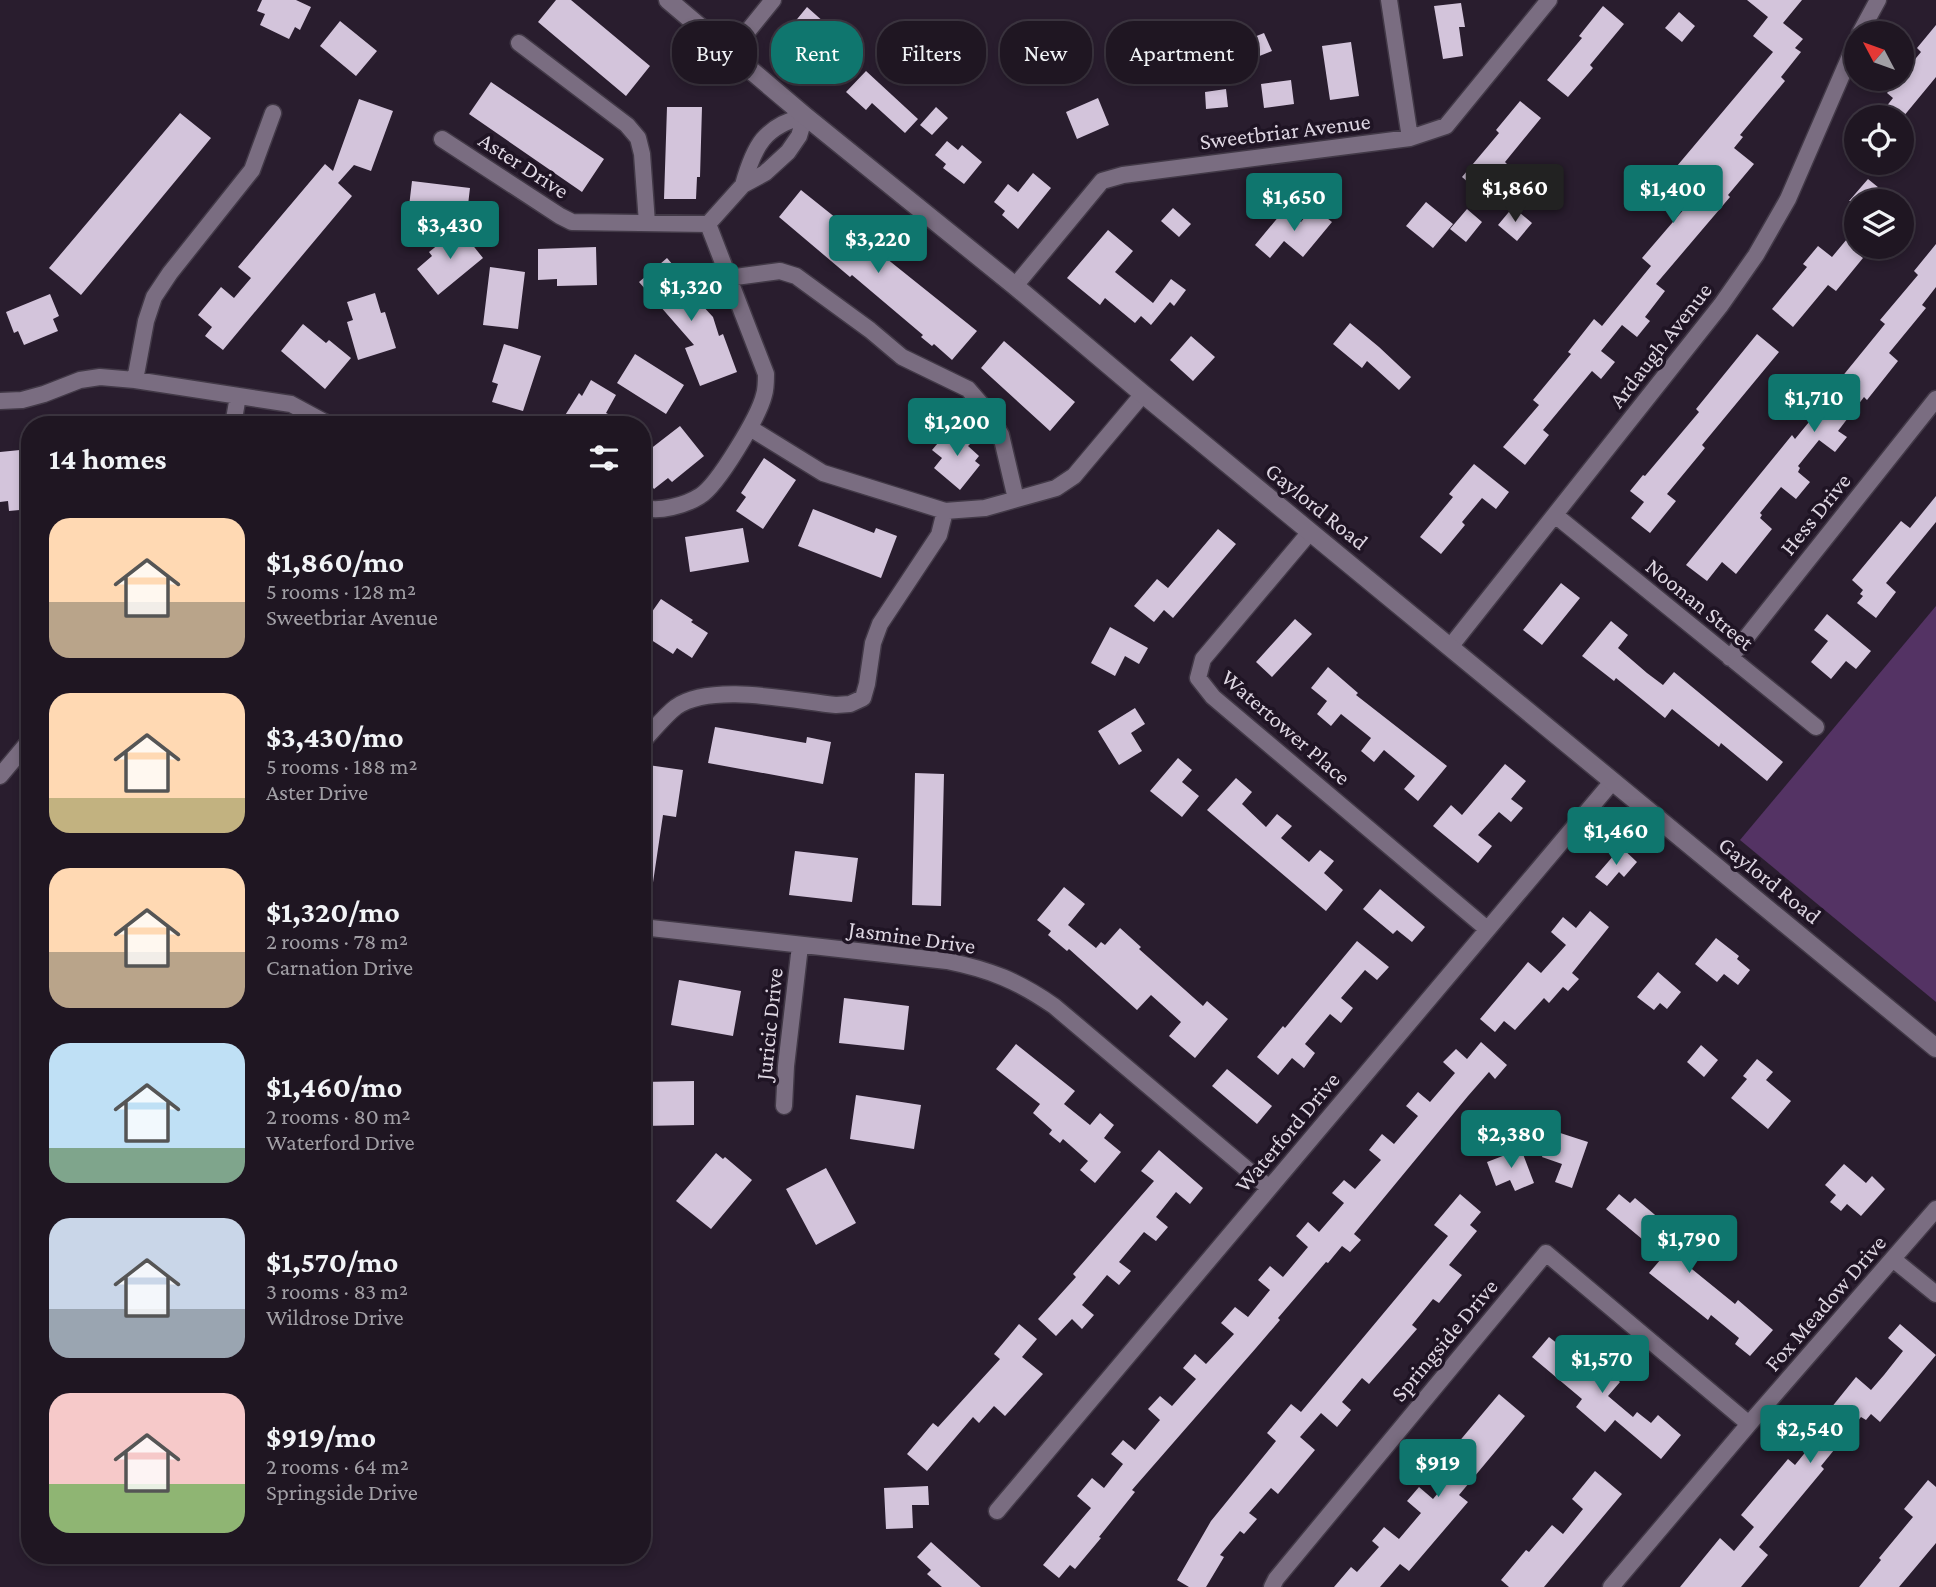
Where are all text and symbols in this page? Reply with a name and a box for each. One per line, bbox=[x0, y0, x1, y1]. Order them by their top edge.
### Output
chip: Buy bbox=[672, 21, 757, 84]
chip: Rent bbox=[771, 21, 863, 84]
chip: Filters bbox=[877, 21, 986, 84]
chip: New bbox=[1000, 21, 1092, 84]
chip: Apartment bbox=[1106, 21, 1258, 84]
north arrow bbox=[1844, 21, 1914, 91]
map controls bbox=[1844, 21, 1914, 259]
button: locate bbox=[1844, 105, 1914, 175]
street label: Sweetbriar Avenue bbox=[1198, 108, 1372, 154]
street label: Aster Drive bbox=[474, 126, 574, 204]
pin: $1,860 bbox=[1458, 164, 1572, 224]
pin: $1,400 bbox=[1616, 166, 1730, 225]
pin: $1,650 bbox=[1237, 174, 1351, 233]
text: $1,860 bbox=[1482, 174, 1548, 200]
text: $1,400 bbox=[1640, 175, 1706, 201]
text: $1,650 bbox=[1262, 183, 1326, 209]
button: layers bbox=[1844, 189, 1914, 259]
pin: $3,430 bbox=[393, 202, 507, 261]
text: $3,430 bbox=[417, 211, 483, 237]
pin: $3,220 bbox=[821, 216, 935, 275]
text: $3,220 bbox=[845, 225, 911, 251]
pin: $1,320 bbox=[634, 264, 748, 323]
text: $1,320 bbox=[659, 273, 723, 299]
street label: Ardaugh Avenue bbox=[1603, 277, 1717, 413]
pin: $1,710 bbox=[1757, 374, 1871, 434]
text: $1,710 bbox=[1784, 384, 1844, 410]
pin: $1,200 bbox=[900, 398, 1014, 458]
text: $1,200 bbox=[924, 408, 990, 434]
icon: filters bbox=[585, 439, 623, 477]
text: 14 homes bbox=[49, 442, 167, 475]
street label: Gaylord Road bbox=[1261, 457, 1373, 555]
street label: Hess Drive bbox=[1774, 468, 1856, 560]
text: $1,860/mo bbox=[266, 545, 404, 578]
icon: home bbox=[105, 546, 189, 630]
street label: Noonan Street bbox=[1641, 553, 1760, 656]
text: 5 rooms · 128 m² bbox=[266, 578, 416, 604]
text: Sweetbriar Avenue bbox=[266, 604, 438, 630]
street label: Watertower Place bbox=[1216, 664, 1356, 790]
text: $3,430/mo bbox=[266, 720, 404, 753]
icon: home bbox=[105, 721, 189, 805]
text: 5 rooms · 188 m² bbox=[266, 753, 418, 779]
text: Aster Drive bbox=[266, 779, 368, 805]
pin: $1,460 bbox=[1559, 808, 1673, 867]
text: $1,460 bbox=[1583, 817, 1649, 843]
street label: Gaylord Road bbox=[1714, 831, 1826, 929]
text: $1,320/mo bbox=[266, 895, 400, 928]
icon: home bbox=[105, 896, 189, 980]
street label: Jasmine Drive bbox=[845, 915, 977, 959]
text: 2 rooms · 78 m² bbox=[266, 928, 408, 954]
text: Carnation Drive bbox=[266, 954, 413, 980]
street label: Juricic Drive bbox=[750, 967, 788, 1083]
street label: Waterford Drive bbox=[1229, 1067, 1345, 1197]
text: $1,460/mo bbox=[266, 1070, 402, 1103]
icon: home bbox=[105, 1071, 189, 1155]
text: 2 rooms · 80 m² bbox=[266, 1103, 411, 1129]
pin: $2,380 bbox=[1454, 1110, 1568, 1170]
text: $2,380 bbox=[1477, 1120, 1545, 1146]
text: Waterford Drive bbox=[266, 1129, 415, 1155]
pin: $1,790 bbox=[1632, 1216, 1746, 1275]
text: $1,790 bbox=[1657, 1225, 1721, 1251]
street label: Fox Meadow Drive bbox=[1759, 1230, 1891, 1376]
text: $1,570/mo bbox=[266, 1245, 398, 1278]
icon: home bbox=[105, 1246, 189, 1330]
street label: Springside Drive bbox=[1385, 1273, 1503, 1407]
text: 3 rooms · 83 m² bbox=[266, 1278, 408, 1304]
text: Wildrose Drive bbox=[266, 1304, 403, 1330]
pin: $1,570 bbox=[1545, 1336, 1659, 1395]
text: $1,570 bbox=[1571, 1345, 1633, 1371]
pin: $2,540 bbox=[1753, 1406, 1867, 1465]
text: $2,540 bbox=[1776, 1415, 1844, 1441]
text: $919/mo bbox=[266, 1420, 376, 1453]
icon: home bbox=[105, 1421, 189, 1505]
pin: $919 bbox=[1397, 1440, 1479, 1499]
text: $919 bbox=[1415, 1449, 1461, 1475]
text: 2 rooms · 64 m² bbox=[266, 1453, 409, 1479]
text: Springside Drive bbox=[266, 1479, 418, 1505]

